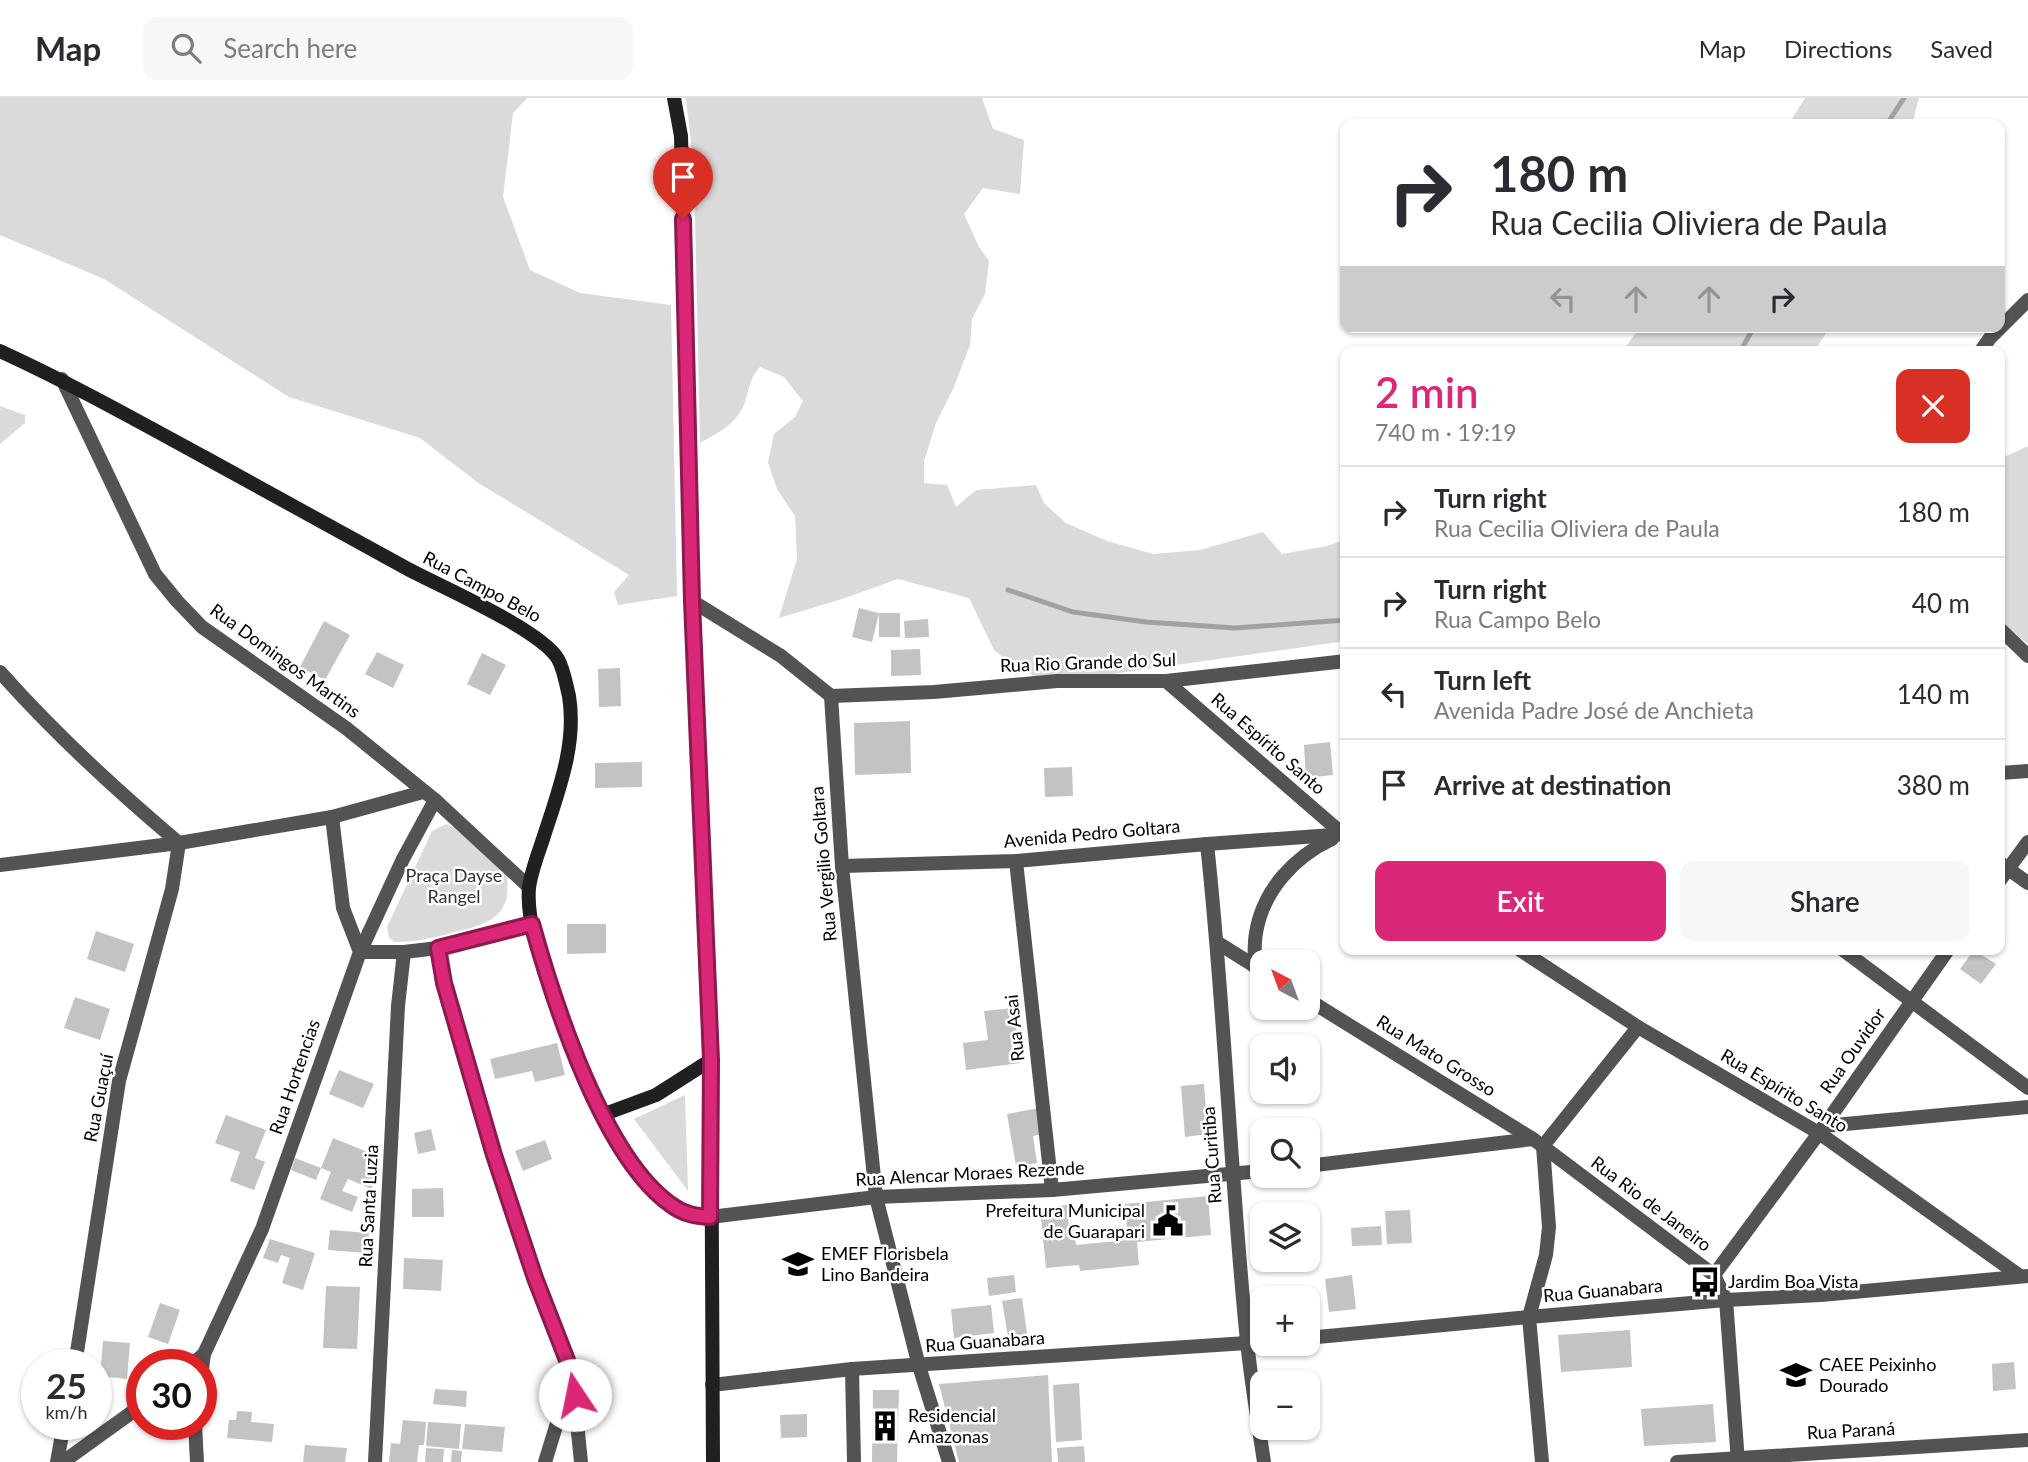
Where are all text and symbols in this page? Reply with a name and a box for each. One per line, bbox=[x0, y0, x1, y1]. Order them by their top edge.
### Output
search box bbox=[143, 17, 633, 80]
text: Map bbox=[35, 28, 101, 68]
icon: search bbox=[167, 29, 205, 67]
text: Search here bbox=[223, 32, 357, 64]
text: Map bbox=[1699, 34, 1746, 63]
text: Directions bbox=[1784, 34, 1892, 63]
text: Saved bbox=[1930, 34, 1993, 63]
text: 180 m bbox=[1490, 144, 1628, 202]
pin bbox=[653, 147, 713, 219]
icon: right bbox=[1375, 147, 1466, 238]
icon: arrive bbox=[664, 158, 702, 196]
text: Rua Cecilia Oliviera de Paula bbox=[1490, 203, 1888, 242]
icon: left bbox=[1544, 280, 1582, 318]
icon: ahead bbox=[1617, 280, 1655, 318]
icon: ahead bbox=[1690, 280, 1728, 318]
icon: right bbox=[1763, 280, 1801, 318]
text: 2 min bbox=[1375, 367, 1479, 417]
button: close bbox=[1896, 369, 1970, 443]
text: 740 m · 19:19 bbox=[1375, 418, 1517, 446]
text: Turn right bbox=[1434, 482, 1547, 514]
icon: right bbox=[1375, 493, 1413, 531]
text: 180 m bbox=[1897, 496, 1970, 528]
text: Rua Cecilia Oliviera de Paula bbox=[1434, 514, 1720, 542]
street label: Rua Campo Belo bbox=[420, 546, 545, 626]
text: Turn right bbox=[1434, 573, 1547, 605]
icon: right bbox=[1375, 584, 1413, 622]
text: 40 m bbox=[1912, 587, 1970, 619]
street label: Rua Domingos Martins bbox=[206, 598, 365, 722]
text: Rua Campo Belo bbox=[1434, 605, 1601, 633]
street label: Rua Rio Grande do Sul bbox=[1000, 648, 1176, 676]
text: Turn left bbox=[1434, 664, 1531, 696]
icon: left bbox=[1375, 675, 1413, 713]
text: 140 m bbox=[1897, 678, 1970, 710]
street label: Rua Espírito Santo bbox=[1207, 688, 1330, 799]
text: Avenida Padre José de Anchieta bbox=[1434, 696, 1754, 724]
icon: arrive bbox=[1375, 766, 1413, 804]
text: Arrive at destination bbox=[1434, 769, 1671, 801]
text: 380 m bbox=[1897, 769, 1970, 801]
street label: Rua Vergilio Goltara bbox=[805, 785, 841, 943]
street label: Avenida Pedro Goltara bbox=[1003, 814, 1181, 852]
button: Exit bbox=[1375, 861, 1666, 941]
button: Share bbox=[1680, 861, 1970, 941]
park label: Praça Dayse Rangel bbox=[406, 864, 502, 907]
north arrow bbox=[1250, 950, 1320, 1020]
map controls bbox=[1250, 950, 1320, 1440]
street label: Rua Asai bbox=[1000, 994, 1028, 1063]
street label: Rua Ouvidor bbox=[1815, 1003, 1890, 1097]
street label: Rua Mato Grosso bbox=[1373, 1010, 1500, 1101]
street label: Rua Hortencias bbox=[264, 1016, 324, 1137]
button: sound bbox=[1250, 1034, 1320, 1104]
street label: Rua Espírito Santo bbox=[1717, 1044, 1852, 1137]
street label: Rua Guaçuí bbox=[79, 1051, 117, 1144]
street label: Rua Curitiba bbox=[1197, 1106, 1225, 1204]
button: search bbox=[1250, 1118, 1320, 1188]
street label: Rua Santa Luzia bbox=[354, 1144, 382, 1268]
street label: Rua Rio de Janeiro bbox=[1587, 1151, 1716, 1256]
street label: Rua Alencar Moraes Rezende bbox=[855, 1156, 1085, 1190]
place label: Prefeitura Municipal de Guarapari bbox=[985, 1199, 1145, 1242]
button: layers bbox=[1250, 1202, 1320, 1272]
public building icon: Prefeitura Municipal de Guarapari bbox=[1151, 1204, 1185, 1238]
place label: EMEF Florisbela Lino Bandeira bbox=[821, 1242, 949, 1285]
school or university icon: EMEF Florisbela Lino Bandeira bbox=[781, 1247, 815, 1281]
bus stop icon: Jardim Boa Vista bbox=[1688, 1265, 1722, 1299]
place label: Jardim Boa Vista bbox=[1728, 1270, 1859, 1292]
street label: Rua Guanabara bbox=[1542, 1274, 1664, 1306]
button: + bbox=[1250, 1286, 1320, 1356]
street label: Rua Guanabara bbox=[924, 1326, 1045, 1356]
speed limit sign: 30 bbox=[126, 1349, 217, 1440]
place label: CAEE Peixinho Dourado bbox=[1819, 1353, 1936, 1396]
position arrow bbox=[538, 1358, 612, 1432]
school or university icon: CAEE Peixinho Dourado bbox=[1779, 1358, 1813, 1392]
text: 25 bbox=[46, 1364, 87, 1406]
button: − bbox=[1250, 1370, 1320, 1440]
text: km/h bbox=[45, 1401, 88, 1423]
place label: Residencial Amazonas bbox=[908, 1404, 996, 1447]
building icon: Residencial Amazonas bbox=[868, 1409, 902, 1443]
street label: Rua Paraná bbox=[1806, 1417, 1896, 1443]

